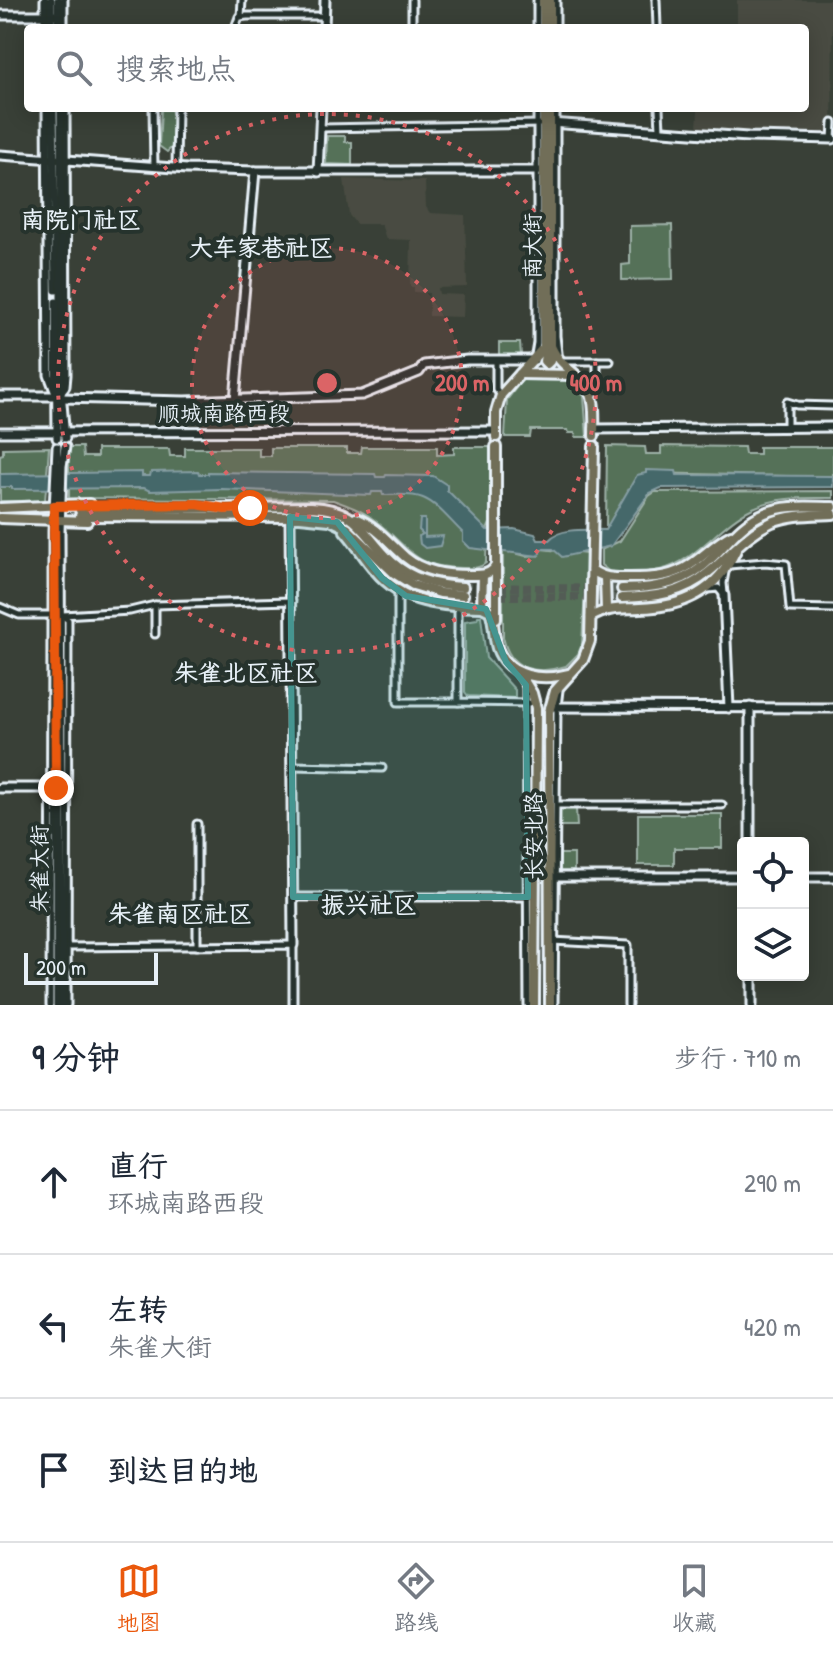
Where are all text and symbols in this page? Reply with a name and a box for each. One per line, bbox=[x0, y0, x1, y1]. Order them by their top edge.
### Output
search box bbox=[24, 24, 809, 112]
icon: search bbox=[52, 46, 96, 90]
text: 搜索地点 bbox=[116, 48, 236, 88]
district label: 南院门社区 bbox=[21, 203, 141, 235]
street label: 南大街 bbox=[517, 213, 547, 279]
district label: 大车家巷社区 bbox=[189, 231, 333, 263]
text: 200 m bbox=[435, 366, 489, 398]
text: 400 m bbox=[570, 366, 622, 398]
centre of rings bbox=[313, 369, 341, 397]
street label: 顺城南路西段 bbox=[158, 398, 290, 428]
route start bbox=[232, 490, 268, 526]
district label: 朱雀北区社区 bbox=[174, 656, 318, 688]
route end bbox=[38, 770, 74, 806]
street label: 长安北路 bbox=[518, 792, 548, 880]
street label: 朱雀大街 bbox=[24, 825, 54, 913]
map controls bbox=[737, 837, 809, 981]
button: locate bbox=[737, 837, 809, 909]
district label: 振兴社区 bbox=[321, 888, 417, 920]
district label: 朱雀南区社区 bbox=[108, 897, 252, 929]
button: layers bbox=[737, 909, 809, 981]
scale bar bbox=[24, 949, 158, 985]
text: 200 m bbox=[36, 952, 86, 982]
text: 9 分钟 bbox=[32, 1034, 120, 1080]
text: 步行 · 710 m bbox=[674, 1040, 801, 1075]
text: 直行 bbox=[108, 1145, 168, 1185]
icon: ahead bbox=[32, 1160, 76, 1204]
text: 290 m bbox=[744, 1165, 801, 1200]
text: 环城南路西段 bbox=[108, 1185, 264, 1220]
text: 左转 bbox=[108, 1289, 168, 1329]
icon: left bbox=[32, 1304, 76, 1348]
text: 420 m bbox=[744, 1309, 801, 1344]
text: 朱雀大街 bbox=[108, 1329, 212, 1364]
icon: arrive bbox=[32, 1448, 76, 1492]
text: 到达目的地 bbox=[108, 1450, 258, 1490]
tab: 地图 bbox=[117, 1559, 161, 1637]
tab: 路线 bbox=[394, 1559, 438, 1637]
tab: 收藏 bbox=[672, 1559, 716, 1637]

